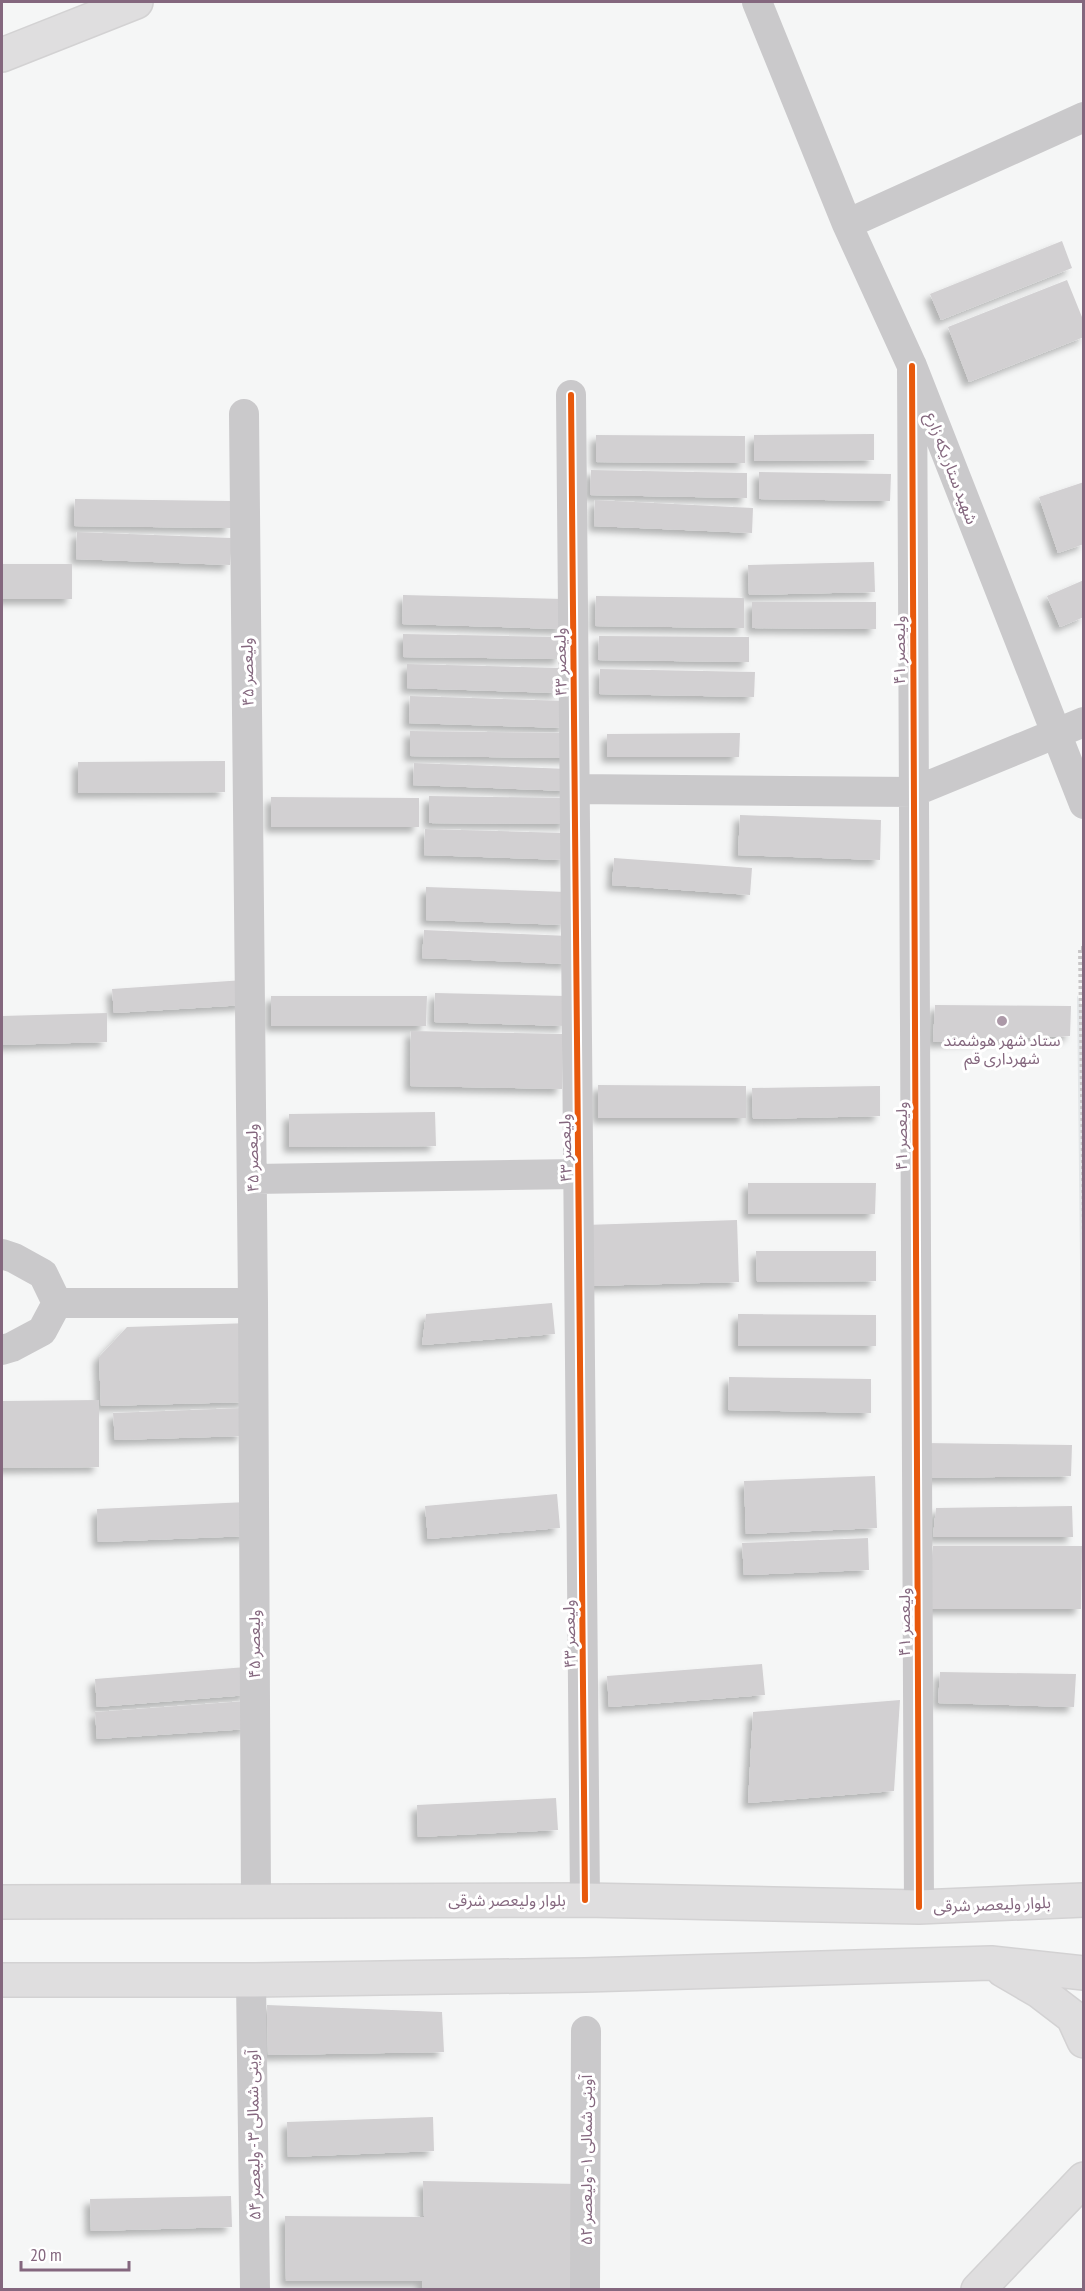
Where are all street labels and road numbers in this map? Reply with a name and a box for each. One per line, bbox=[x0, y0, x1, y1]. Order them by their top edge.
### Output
street label: شهید ستار یکه زارع bbox=[919, 409, 983, 528]
street label: ولیعصر ۴۱ bbox=[889, 616, 909, 684]
street label: ولیعصر ۴۳ bbox=[549, 627, 571, 697]
street label: ولیعصر ۴۵ bbox=[236, 637, 258, 707]
street label: ولیعصر ۴۱ bbox=[891, 1102, 911, 1170]
street label: ولیعصر ۴۳ bbox=[554, 1113, 576, 1183]
street label: ولیعصر ۴۵ bbox=[241, 1123, 263, 1193]
street label: ولیعصر ۴۱ bbox=[894, 1588, 914, 1656]
street label: ولیعصر ۴۳ bbox=[558, 1599, 580, 1669]
street label: ولیعصر ۴۵ bbox=[244, 1610, 264, 1678]
street label: بلوار ولیعصر شرقی bbox=[448, 1890, 566, 1910]
street label: بلوار ولیعصر شرقی bbox=[933, 1892, 1051, 1916]
street label: آوینی شمالی ۳ - ولیعصر ۵۴ bbox=[241, 2048, 264, 2220]
street label: آوینی شمالی ۱ - ولیعصر ۵۲ bbox=[576, 2073, 596, 2245]

